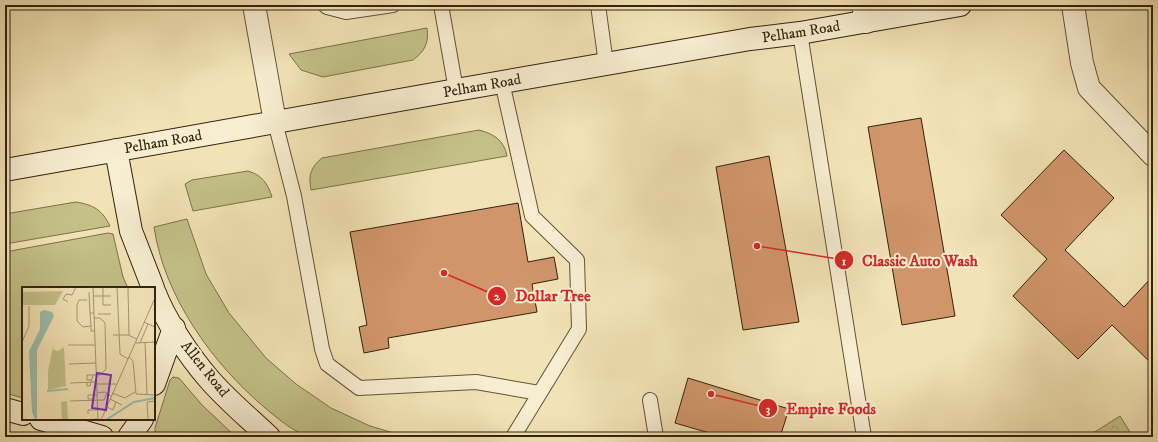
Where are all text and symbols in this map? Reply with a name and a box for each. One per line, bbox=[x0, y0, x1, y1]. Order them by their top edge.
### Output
street label: Pelham Road bbox=[760, 16, 842, 48]
street label: Pelham Road bbox=[441, 70, 523, 102]
street label: Pelham Road bbox=[122, 126, 204, 158]
callout: Classic Auto Wash bbox=[834, 246, 986, 274]
text: Classic Auto Wash bbox=[862, 251, 979, 271]
text: 1 bbox=[842, 254, 847, 269]
callout: Dollar Tree bbox=[487, 282, 598, 310]
text: Dollar Tree bbox=[515, 286, 591, 306]
inset map bbox=[22, 287, 155, 420]
text: 2 bbox=[494, 289, 501, 304]
street label: Allen Road bbox=[177, 337, 234, 401]
callout: Empire Foods bbox=[758, 394, 883, 422]
text: Empire Foods bbox=[786, 399, 876, 419]
text: 3 bbox=[766, 402, 771, 417]

